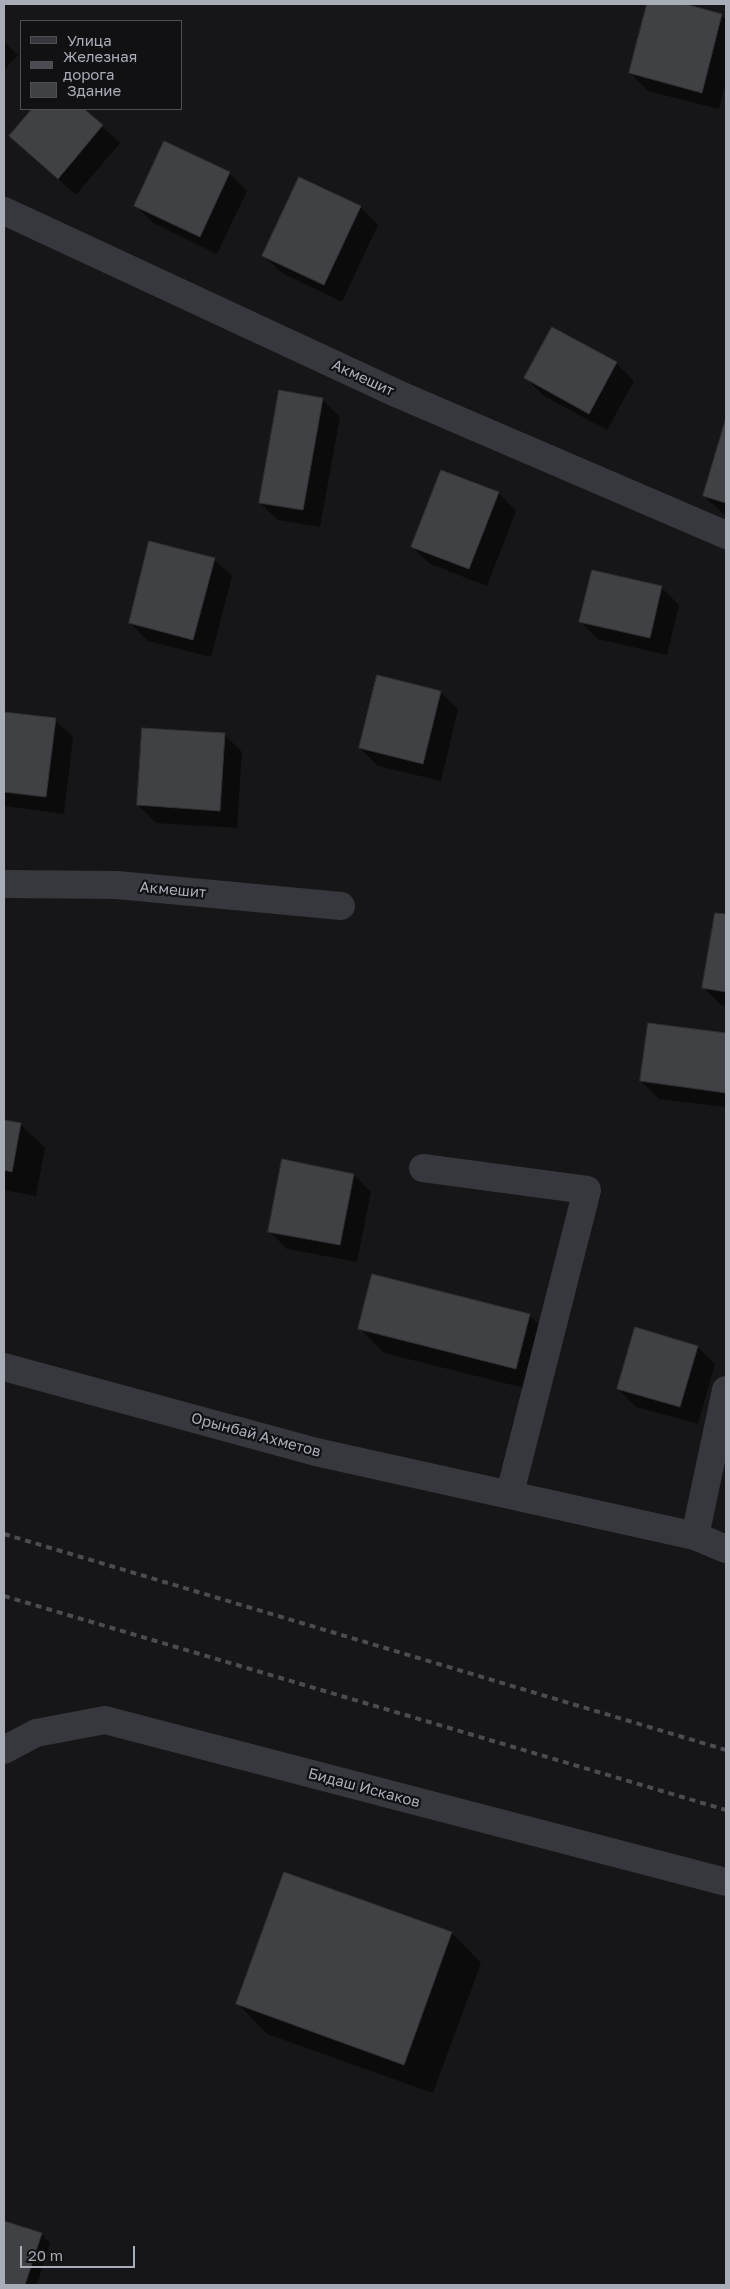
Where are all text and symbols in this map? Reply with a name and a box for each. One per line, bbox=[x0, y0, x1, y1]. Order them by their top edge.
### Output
legend bbox=[20, 20, 182, 110]
text: Улица bbox=[67, 31, 112, 49]
text: Железная дорога bbox=[63, 47, 137, 83]
text: Здание bbox=[67, 81, 121, 99]
street label: Акмешит bbox=[329, 356, 397, 400]
street label: Акмешит bbox=[139, 878, 207, 902]
street label: Орынбай Ахметов bbox=[189, 1409, 323, 1461]
street label: Бидаш Искаков bbox=[306, 1764, 422, 1812]
scale bar bbox=[22, 2236, 138, 2268]
text: 20 m bbox=[28, 2246, 63, 2264]

